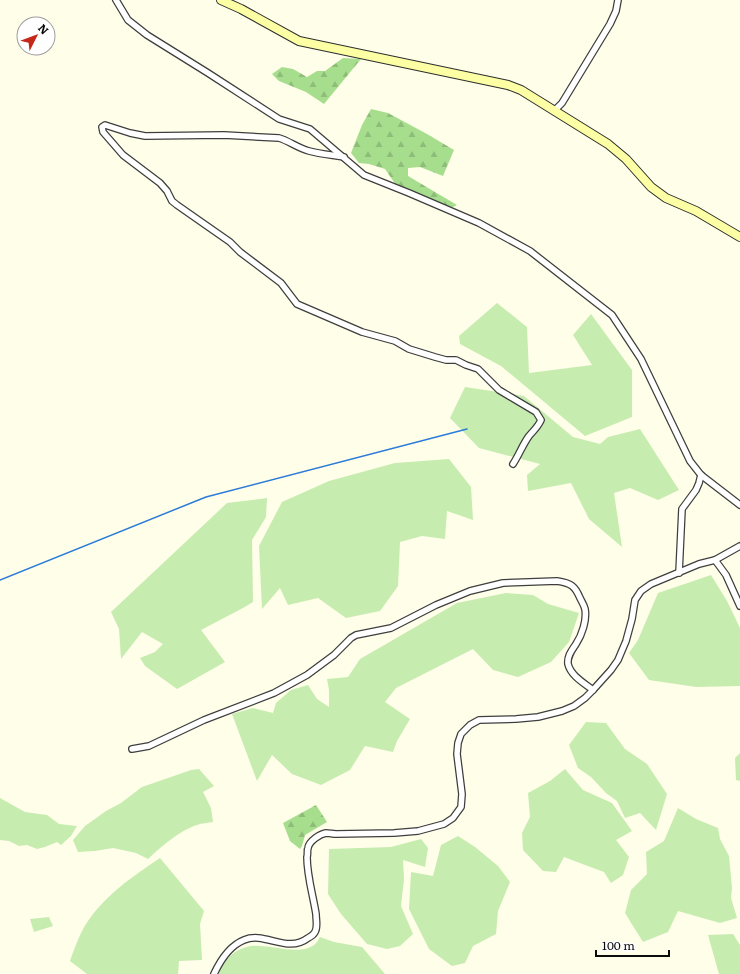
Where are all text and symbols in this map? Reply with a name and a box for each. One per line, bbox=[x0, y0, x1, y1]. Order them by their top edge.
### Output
north arrow bbox=[16, 16, 56, 56]
text: N bbox=[35, 20, 53, 37]
scale bar bbox=[596, 932, 669, 958]
text: 100 m bbox=[602, 936, 635, 954]

